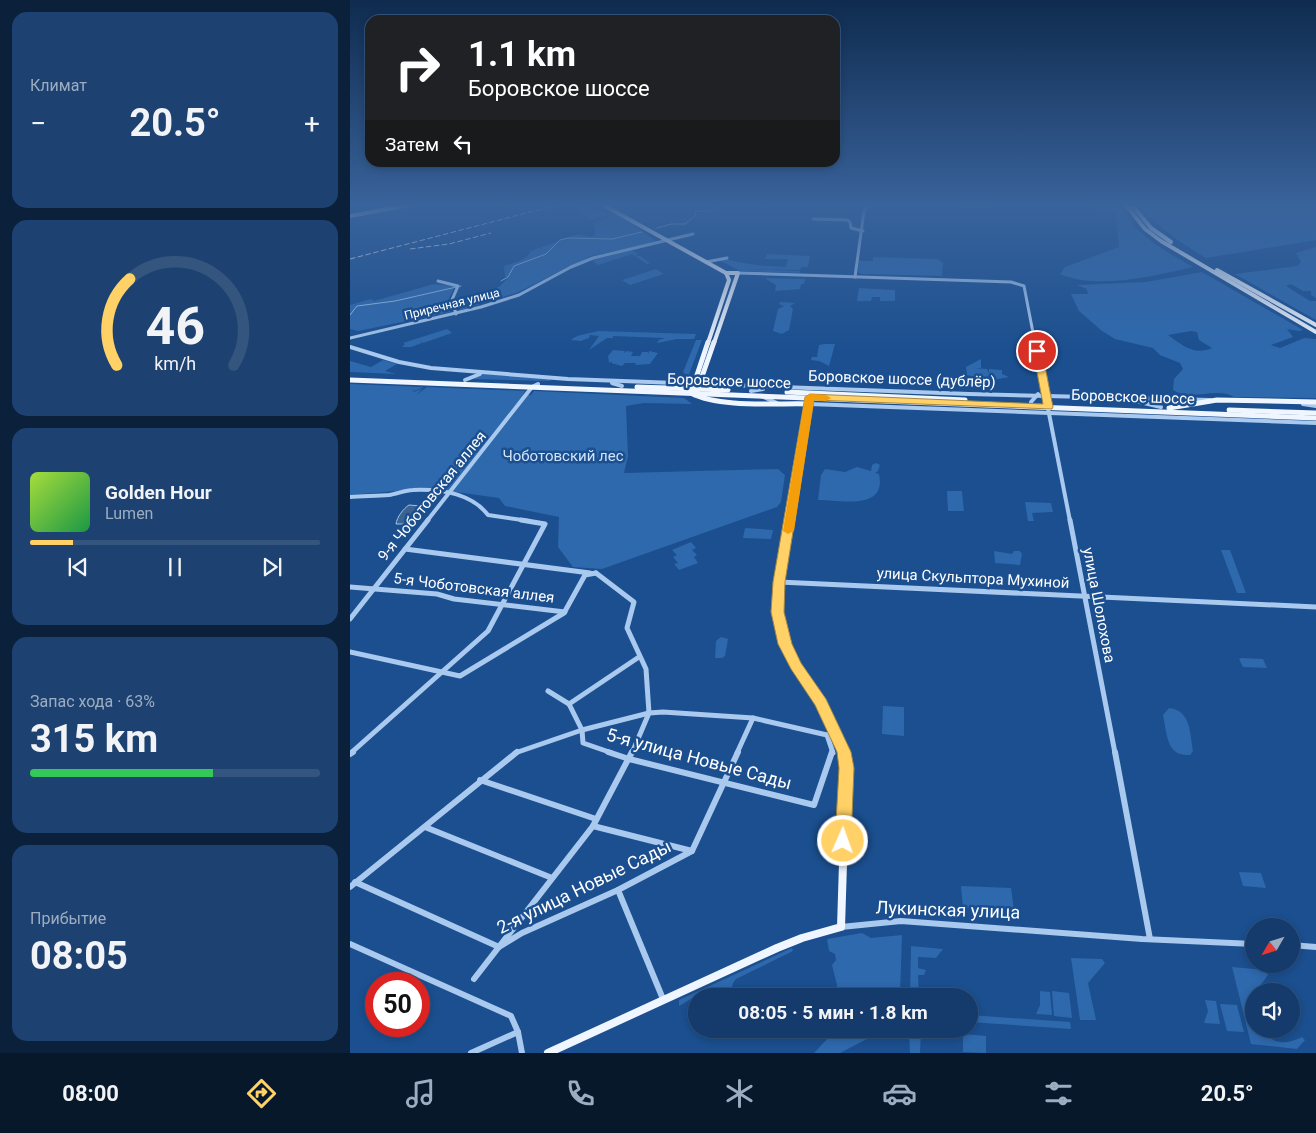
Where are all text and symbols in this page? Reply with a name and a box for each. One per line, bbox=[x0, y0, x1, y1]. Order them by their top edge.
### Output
text: 1.1 km bbox=[468, 34, 576, 75]
icon: right bbox=[385, 35, 450, 100]
text: Климат bbox=[30, 76, 87, 95]
text: Боровское шоссе bbox=[468, 76, 650, 101]
text: 20.5° bbox=[129, 101, 221, 145]
text: − bbox=[30, 107, 46, 140]
text: + bbox=[304, 107, 320, 140]
icon: left bbox=[449, 130, 477, 158]
text: Затем bbox=[385, 133, 439, 156]
street label: Приречная улица bbox=[403, 285, 501, 323]
text: 46 bbox=[145, 296, 205, 357]
pin bbox=[1016, 330, 1058, 372]
icon: arrive bbox=[1023, 337, 1051, 365]
text: km/h bbox=[154, 353, 196, 374]
street label: Боровское шоссе (дублёр) bbox=[808, 367, 996, 391]
street label: Боровское шоссе bbox=[667, 370, 791, 392]
street label: Боровское шоссе bbox=[1071, 386, 1195, 408]
street label: 9-я Чоботовская аллея bbox=[374, 427, 490, 565]
park label: Чоботовский лес bbox=[502, 447, 624, 465]
text: Golden Hour bbox=[105, 481, 212, 504]
text: Lumen bbox=[105, 504, 153, 523]
street label: улица Шолохова bbox=[1079, 546, 1119, 664]
icon: previous bbox=[64, 553, 92, 581]
icon: pause bbox=[161, 553, 189, 581]
icon: next bbox=[258, 553, 286, 581]
street label: улица Скульптора Мухиной bbox=[876, 564, 1070, 592]
street label: 5-я Чоботовская аллея bbox=[393, 569, 555, 607]
text: Запас хода · 63% bbox=[30, 692, 155, 711]
text: 315 km bbox=[30, 717, 158, 761]
street label: 5-я улица Новые Сады bbox=[604, 724, 794, 793]
position arrow bbox=[816, 814, 868, 866]
street label: 2-я улица Новые Сады bbox=[493, 835, 674, 938]
street label: Лукинская улица bbox=[875, 896, 1021, 923]
text: Прибытие bbox=[30, 909, 106, 928]
north arrow bbox=[1245, 918, 1300, 972]
map controls bbox=[1245, 918, 1300, 1038]
text: 08:05 bbox=[30, 934, 128, 978]
speed limit sign: 50 bbox=[365, 972, 430, 1037]
button: sound bbox=[1245, 983, 1300, 1038]
text: 08:05 · 5 мин · 1.8 km bbox=[738, 1001, 928, 1024]
icon: directions bbox=[244, 1076, 279, 1111]
icon: music bbox=[403, 1076, 438, 1111]
icon: phone bbox=[563, 1076, 598, 1111]
icon: climate bbox=[722, 1076, 757, 1111]
icon: car bbox=[882, 1076, 917, 1111]
icon: filters bbox=[1041, 1076, 1076, 1111]
text: 08:00 bbox=[62, 1081, 119, 1106]
text: 20.5° bbox=[1201, 1081, 1254, 1106]

